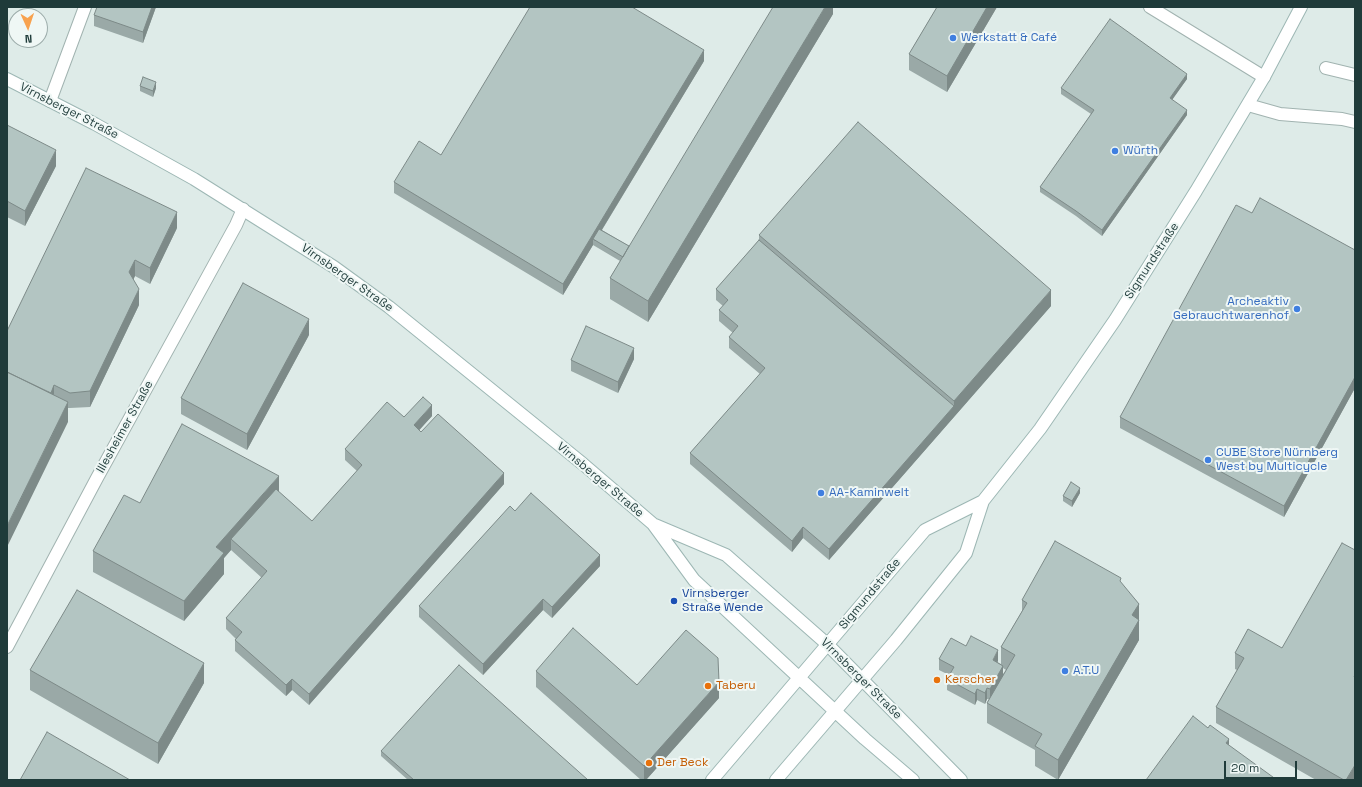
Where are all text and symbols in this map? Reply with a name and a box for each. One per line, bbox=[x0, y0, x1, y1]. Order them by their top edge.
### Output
north arrow bbox=[8, 8, 48, 48]
place label: Werkstatt & Café bbox=[961, 31, 1057, 45]
text: N bbox=[25, 32, 33, 46]
marker: Werkstatt & Café bbox=[948, 33, 958, 43]
street label: Virnsberger Straße bbox=[17, 80, 121, 142]
place label: Würth bbox=[1123, 144, 1158, 158]
marker: Würth bbox=[1110, 146, 1120, 156]
street label: Sigmundstraße bbox=[1122, 220, 1182, 302]
street label: Virnsberger Straße bbox=[298, 241, 396, 315]
place label: Archeaktiv Gebrauchtwarenhof bbox=[1173, 295, 1289, 323]
marker: Archeaktiv Gebrauchtwarenhof bbox=[1292, 304, 1302, 314]
street label: Illesheimer Straße bbox=[94, 378, 156, 476]
street label: Virnsberger Straße bbox=[554, 439, 646, 521]
place label: CUBE Store Nürnberg West by Multicycle bbox=[1216, 446, 1338, 474]
marker: CUBE Store Nürnberg West by Multicycle bbox=[1203, 455, 1213, 465]
place label: AA-Kaminwelt bbox=[829, 486, 909, 500]
marker: AA-Kaminwelt bbox=[816, 488, 826, 498]
street label: Sigmundstraße bbox=[836, 556, 904, 632]
place label: Virnsberger Straße Wende bbox=[682, 587, 763, 615]
marker: Virnsberger Straße Wende bbox=[669, 596, 679, 606]
street label: Virnsberger Straße bbox=[817, 635, 905, 723]
place label: A.T.U bbox=[1073, 664, 1099, 678]
marker: A.T.U bbox=[1060, 666, 1070, 676]
place label: Kerscher bbox=[945, 673, 996, 687]
marker: Kerscher bbox=[932, 675, 942, 685]
place label: Taberu bbox=[716, 679, 756, 693]
marker: Taberu bbox=[703, 681, 713, 691]
scale bar bbox=[1226, 753, 1299, 779]
place label: Der Beck bbox=[657, 756, 708, 770]
marker: Der Beck bbox=[644, 758, 654, 768]
text: 20 m bbox=[1231, 760, 1259, 776]

